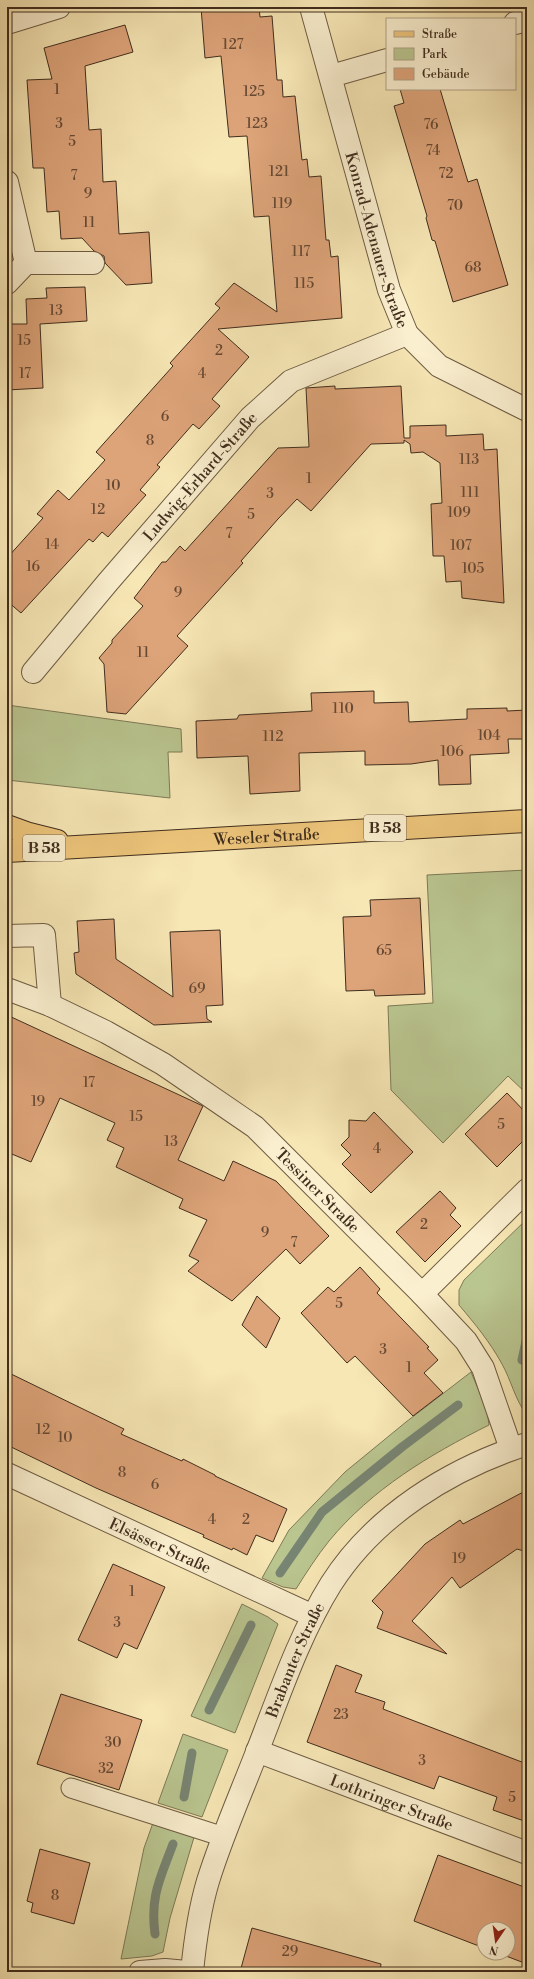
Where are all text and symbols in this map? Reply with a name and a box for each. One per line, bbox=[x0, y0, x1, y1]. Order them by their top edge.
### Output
legend bbox=[386, 18, 516, 90]
text: Straße bbox=[422, 27, 457, 42]
house number: 127 bbox=[222, 36, 244, 54]
text: Park bbox=[422, 47, 448, 62]
text: Gebäude bbox=[422, 67, 470, 82]
house number: 1 bbox=[54, 81, 60, 99]
house number: 125 bbox=[243, 83, 265, 101]
house number: 3 bbox=[55, 115, 63, 133]
house number: 123 bbox=[246, 115, 268, 133]
house number: 76 bbox=[423, 116, 439, 134]
house number: 5 bbox=[68, 133, 76, 151]
house number: 74 bbox=[426, 142, 440, 160]
street label: Konrad-Adenauer-Straße bbox=[340, 150, 412, 331]
house number: 121 bbox=[269, 163, 289, 181]
house number: 72 bbox=[439, 165, 453, 183]
house number: 7 bbox=[70, 167, 78, 185]
house number: 9 bbox=[84, 185, 92, 203]
house number: 119 bbox=[272, 195, 292, 213]
house number: 70 bbox=[447, 197, 463, 215]
house number: 11 bbox=[83, 214, 95, 232]
house number: 117 bbox=[292, 243, 310, 261]
house number: 68 bbox=[464, 259, 482, 277]
house number: 115 bbox=[294, 275, 314, 293]
house number: 13 bbox=[49, 302, 63, 320]
house number: 15 bbox=[17, 332, 31, 350]
house number: 2 bbox=[215, 342, 223, 360]
house number: 17 bbox=[19, 365, 31, 383]
house number: 4 bbox=[198, 365, 206, 383]
street label: Ludwig-Erhard-Straße bbox=[139, 408, 261, 546]
house number: 6 bbox=[161, 408, 170, 426]
house number: 8 bbox=[146, 432, 154, 450]
house number: 113 bbox=[459, 451, 479, 469]
house number: 1 bbox=[306, 470, 312, 488]
house number: 10 bbox=[106, 477, 120, 495]
house number: 111 bbox=[461, 484, 480, 502]
house number: 3 bbox=[266, 485, 274, 503]
house number: 12 bbox=[91, 501, 105, 519]
house number: 109 bbox=[447, 504, 471, 522]
house number: 5 bbox=[247, 506, 255, 524]
house number: 7 bbox=[225, 525, 233, 543]
house number: 14 bbox=[45, 536, 59, 554]
house number: 107 bbox=[450, 537, 472, 555]
house number: 16 bbox=[26, 558, 41, 576]
house number: 105 bbox=[462, 560, 485, 578]
house number: 9 bbox=[174, 584, 182, 602]
house number: 11 bbox=[137, 644, 149, 662]
house number: 110 bbox=[332, 700, 354, 718]
house number: 104 bbox=[477, 727, 501, 745]
house number: 112 bbox=[263, 728, 283, 746]
house number: 106 bbox=[440, 743, 464, 761]
road number: B 58 bbox=[364, 815, 406, 841]
street label: Weseler Straße bbox=[212, 824, 320, 850]
road number: B 58 bbox=[23, 835, 65, 861]
house number: 65 bbox=[376, 942, 392, 960]
house number: 69 bbox=[189, 980, 205, 998]
house number: 17 bbox=[83, 1074, 95, 1092]
house number: 19 bbox=[31, 1093, 45, 1111]
house number: 15 bbox=[129, 1108, 143, 1126]
house number: 5 bbox=[497, 1116, 505, 1134]
house number: 13 bbox=[164, 1133, 178, 1151]
house number: 4 bbox=[373, 1140, 381, 1158]
street label: Tessiner Straße bbox=[271, 1144, 364, 1237]
house number: 2 bbox=[420, 1216, 428, 1234]
house number: 9 bbox=[261, 1224, 269, 1242]
house number: 7 bbox=[290, 1234, 298, 1252]
house number: 5 bbox=[335, 1295, 343, 1313]
house number: 3 bbox=[379, 1341, 387, 1359]
house number: 1 bbox=[406, 1359, 412, 1377]
house number: 12 bbox=[36, 1421, 50, 1439]
house number: 10 bbox=[58, 1429, 72, 1447]
house number: 8 bbox=[118, 1464, 126, 1482]
house number: 6 bbox=[151, 1476, 160, 1494]
house number: 4 bbox=[208, 1511, 216, 1529]
house number: 2 bbox=[242, 1511, 250, 1529]
street label: Elsässer Straße bbox=[106, 1514, 214, 1578]
house number: 19 bbox=[452, 1550, 466, 1568]
house number: 1 bbox=[129, 1583, 135, 1601]
street label: Brabanter Straße bbox=[262, 1599, 329, 1722]
house number: 3 bbox=[113, 1614, 121, 1632]
house number: 23 bbox=[333, 1706, 349, 1724]
house number: 30 bbox=[104, 1734, 122, 1752]
house number: 3 bbox=[418, 1752, 426, 1770]
house number: 32 bbox=[98, 1760, 114, 1778]
street label: Lothringer Straße bbox=[327, 1770, 456, 1835]
house number: 5 bbox=[508, 1789, 516, 1807]
house number: 8 bbox=[51, 1887, 59, 1905]
north arrow bbox=[476, 1921, 516, 1961]
text: N bbox=[488, 1942, 500, 1958]
house number: 29 bbox=[282, 1943, 298, 1961]

